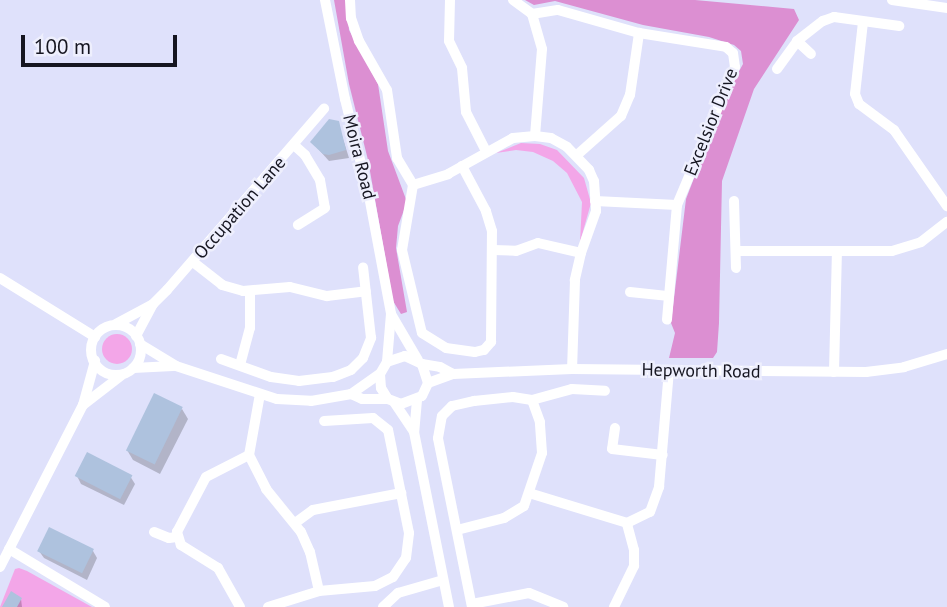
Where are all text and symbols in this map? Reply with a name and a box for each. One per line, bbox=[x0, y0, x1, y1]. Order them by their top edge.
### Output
scale bar bbox=[24, 21, 180, 65]
text: 100 m bbox=[34, 33, 91, 60]
street label: Excelsior Drive bbox=[680, 65, 742, 179]
street label: Moira Road bbox=[338, 112, 380, 202]
street label: Occupation Lane bbox=[190, 152, 290, 264]
street label: Hepworth Road bbox=[641, 359, 761, 383]

